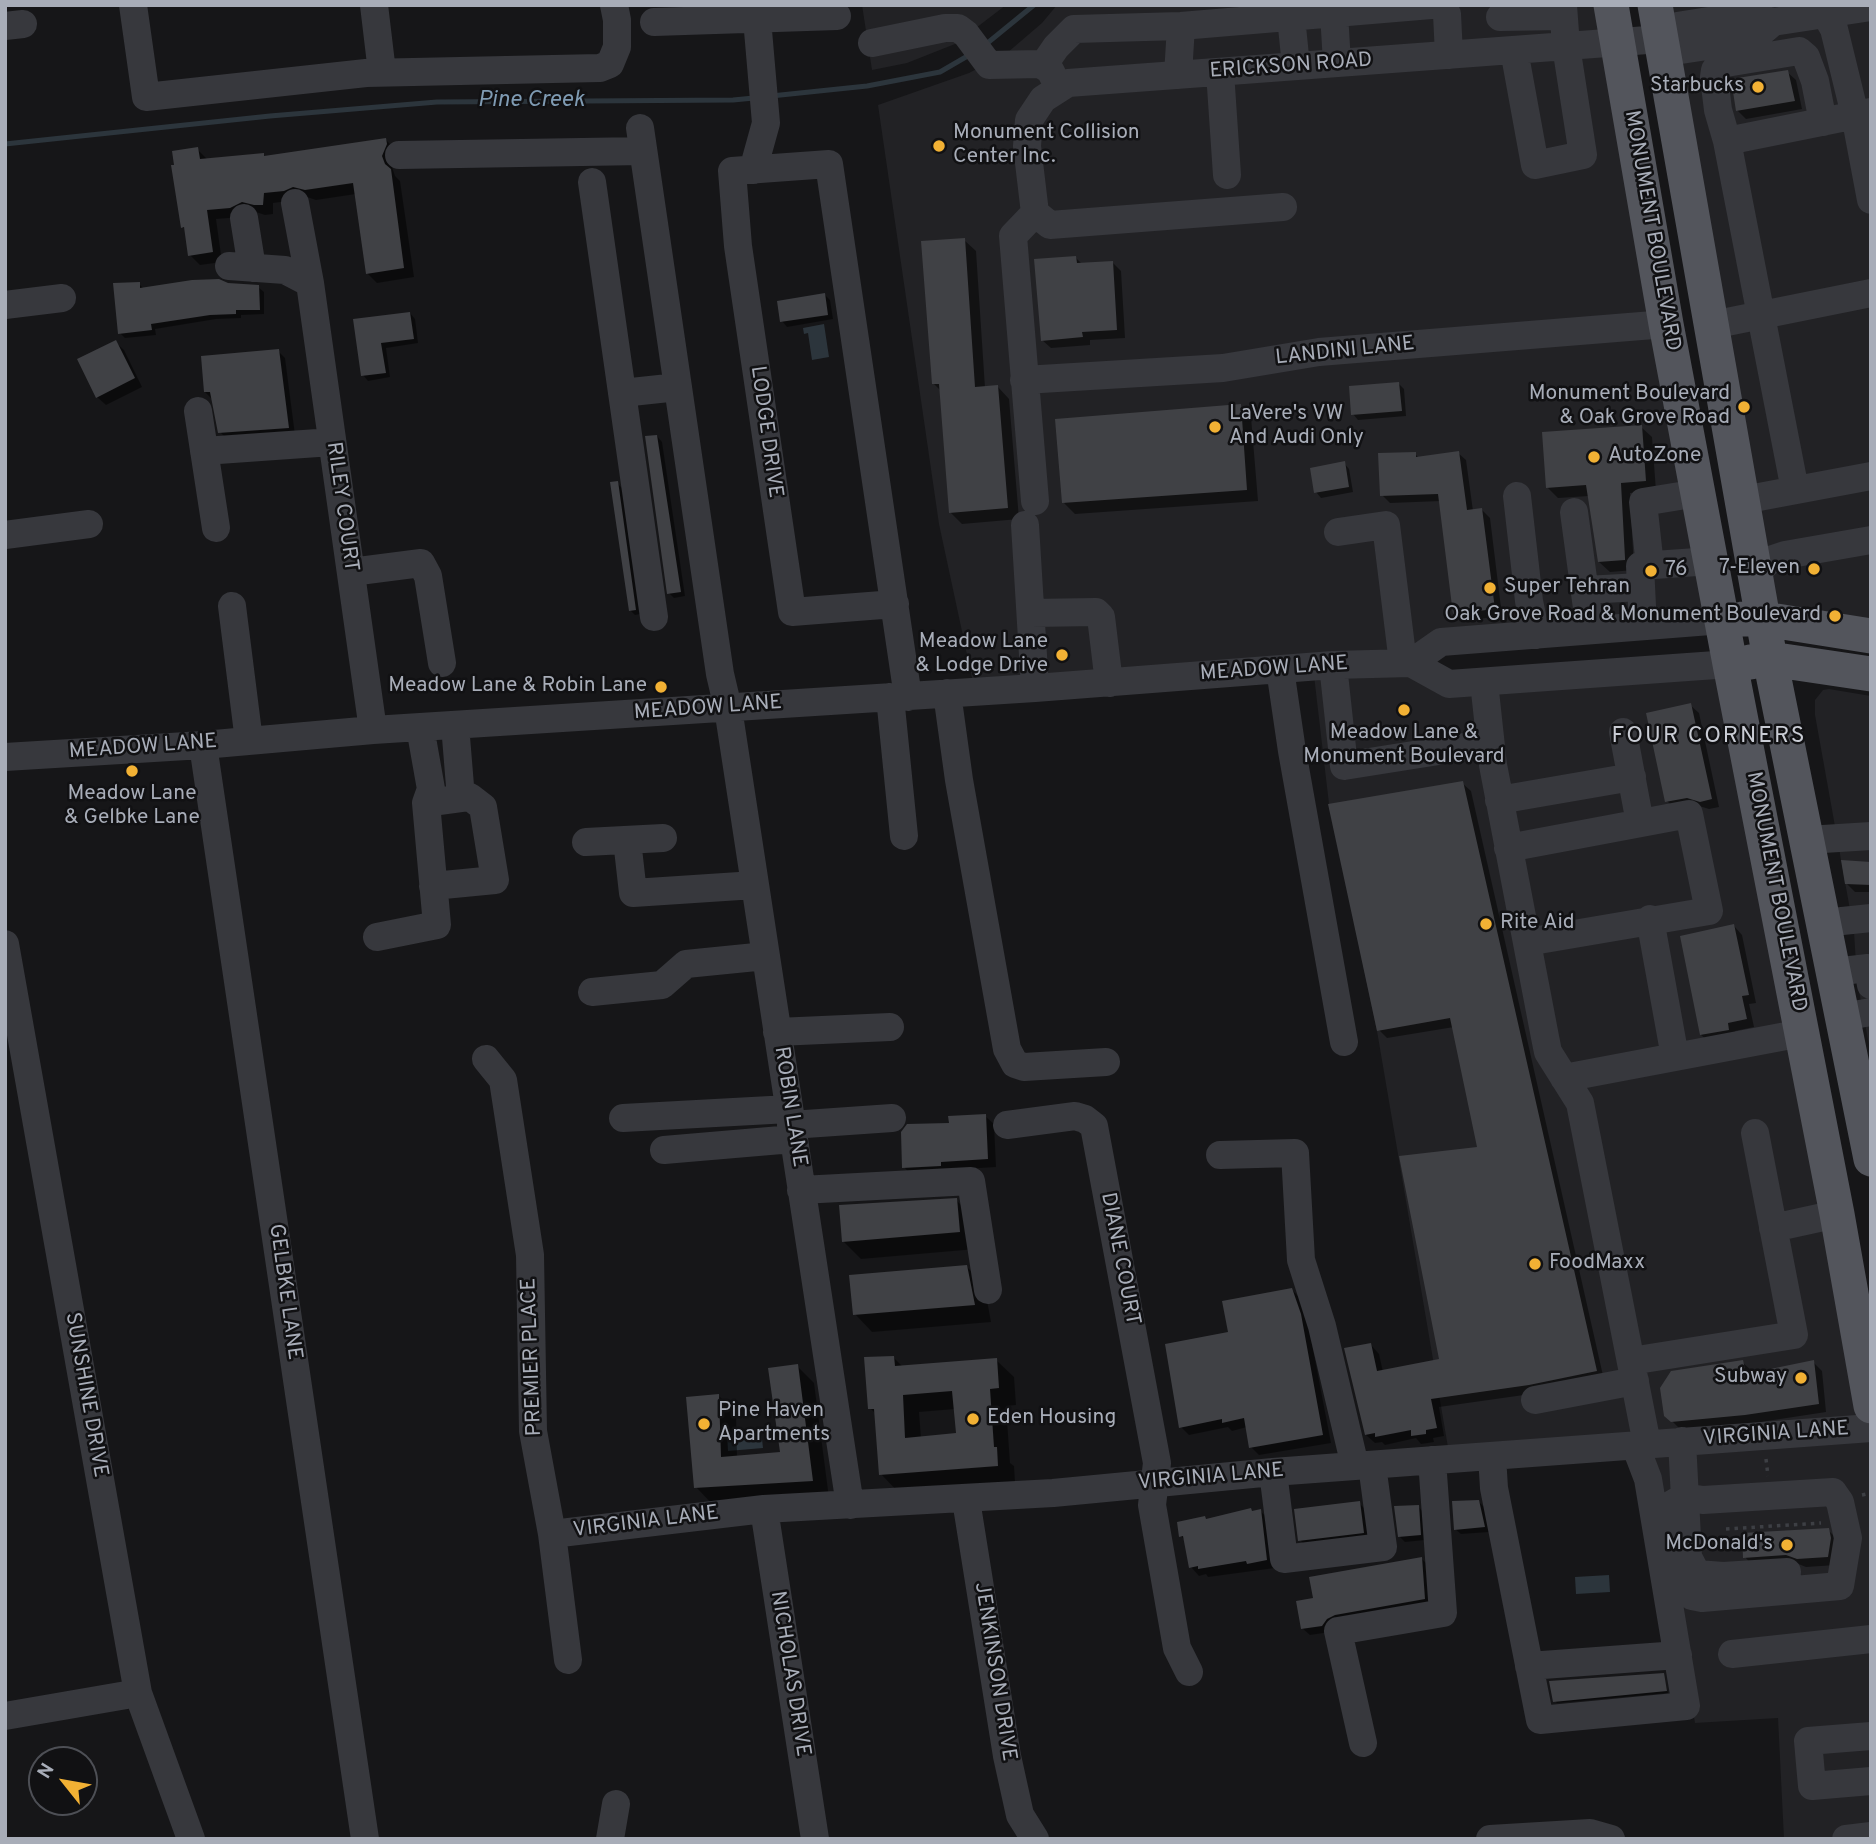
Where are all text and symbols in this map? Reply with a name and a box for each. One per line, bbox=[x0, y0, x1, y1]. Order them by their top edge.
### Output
street label: ERICKSON ROAD bbox=[1209, 49, 1373, 85]
place label: Starbucks bbox=[1650, 74, 1744, 100]
marker: Starbucks bbox=[1750, 79, 1766, 95]
water label: Pine Creek bbox=[477, 87, 585, 115]
street label: MONUMENT BOULEVARD bbox=[1617, 109, 1685, 353]
place label: Monument Collision Center Inc. bbox=[953, 121, 1140, 171]
marker: Monument Collision Center Inc. bbox=[931, 138, 947, 154]
street label: LANDINI LANE bbox=[1274, 332, 1416, 372]
street label: LODGE DRIVE bbox=[743, 364, 787, 500]
place label: Monument Boulevard & Oak Grove Road bbox=[1529, 382, 1730, 432]
marker: Monument Boulevard & Oak Grove Road bbox=[1736, 399, 1752, 415]
place label: LaVere's VW And Audi Only bbox=[1229, 402, 1364, 452]
marker: LaVere's VW And Audi Only bbox=[1207, 419, 1223, 435]
street label: RILEY COURT bbox=[319, 440, 363, 574]
place label: AutoZone bbox=[1608, 444, 1701, 470]
marker: AutoZone bbox=[1586, 449, 1602, 465]
place label: 7-Eleven bbox=[1719, 556, 1800, 582]
place label: 76 bbox=[1665, 558, 1687, 584]
marker: 7-Eleven bbox=[1806, 561, 1822, 577]
marker: 76 bbox=[1643, 563, 1659, 579]
place label: Super Tehran bbox=[1504, 575, 1630, 601]
marker: Super Tehran bbox=[1482, 580, 1498, 596]
place label: Oak Grove Road & Monument Boulevard bbox=[1444, 603, 1821, 629]
marker: Oak Grove Road & Monument Boulevard bbox=[1827, 608, 1843, 624]
place label: Meadow Lane & Lodge Drive bbox=[916, 630, 1048, 680]
marker: Meadow Lane & Lodge Drive bbox=[1054, 647, 1070, 663]
street label: MEADOW LANE bbox=[1199, 652, 1349, 688]
place label: Meadow Lane & Robin Lane bbox=[388, 674, 647, 700]
marker: Meadow Lane & Robin Lane bbox=[653, 679, 669, 695]
street label: MEADOW LANE bbox=[633, 691, 783, 727]
marker: Meadow Lane & Monument Boulevard bbox=[1396, 702, 1412, 718]
place label: Meadow Lane & Monument Boulevard bbox=[1303, 721, 1505, 771]
district label: FOUR CORNERS bbox=[1613, 723, 1805, 751]
street label: MEADOW LANE bbox=[68, 730, 218, 766]
marker: Meadow Lane & Gelbke Lane bbox=[124, 763, 140, 779]
street label: MONUMENT BOULEVARD bbox=[1739, 770, 1811, 1014]
place label: Meadow Lane & Gelbke Lane bbox=[64, 782, 200, 832]
place label: Rite Aid bbox=[1500, 911, 1575, 937]
marker: Rite Aid bbox=[1478, 916, 1494, 932]
street label: ROBIN LANE bbox=[767, 1045, 811, 1169]
street label: DIANE COURT bbox=[1094, 1190, 1144, 1328]
street label: GELBKE LANE bbox=[262, 1222, 306, 1362]
place label: FoodMaxx bbox=[1549, 1251, 1645, 1277]
marker: FoodMaxx bbox=[1527, 1256, 1543, 1272]
street label: PREMIER PLACE bbox=[518, 1277, 548, 1437]
street label: SUNSHINE DRIVE bbox=[58, 1310, 112, 1480]
place label: Subway bbox=[1714, 1365, 1787, 1391]
marker: Subway bbox=[1793, 1370, 1809, 1386]
place label: Pine Haven Apartments bbox=[718, 1399, 830, 1449]
place label: Eden Housing bbox=[987, 1406, 1116, 1432]
marker: Eden Housing bbox=[965, 1411, 981, 1427]
marker: Pine Haven Apartments bbox=[696, 1416, 712, 1432]
street label: VIRGINIA LANE bbox=[1702, 1417, 1850, 1453]
street label: VIRGINIA LANE bbox=[1137, 1459, 1285, 1497]
street label: VIRGINIA LANE bbox=[572, 1502, 720, 1544]
place label: McDonald's bbox=[1665, 1532, 1773, 1558]
marker: McDonald's bbox=[1779, 1537, 1795, 1553]
street label: JENKINSON DRIVE bbox=[967, 1581, 1021, 1763]
street label: NICHOLAS DRIVE bbox=[763, 1589, 815, 1759]
north arrow bbox=[28, 1746, 98, 1816]
text: N bbox=[33, 1759, 61, 1783]

